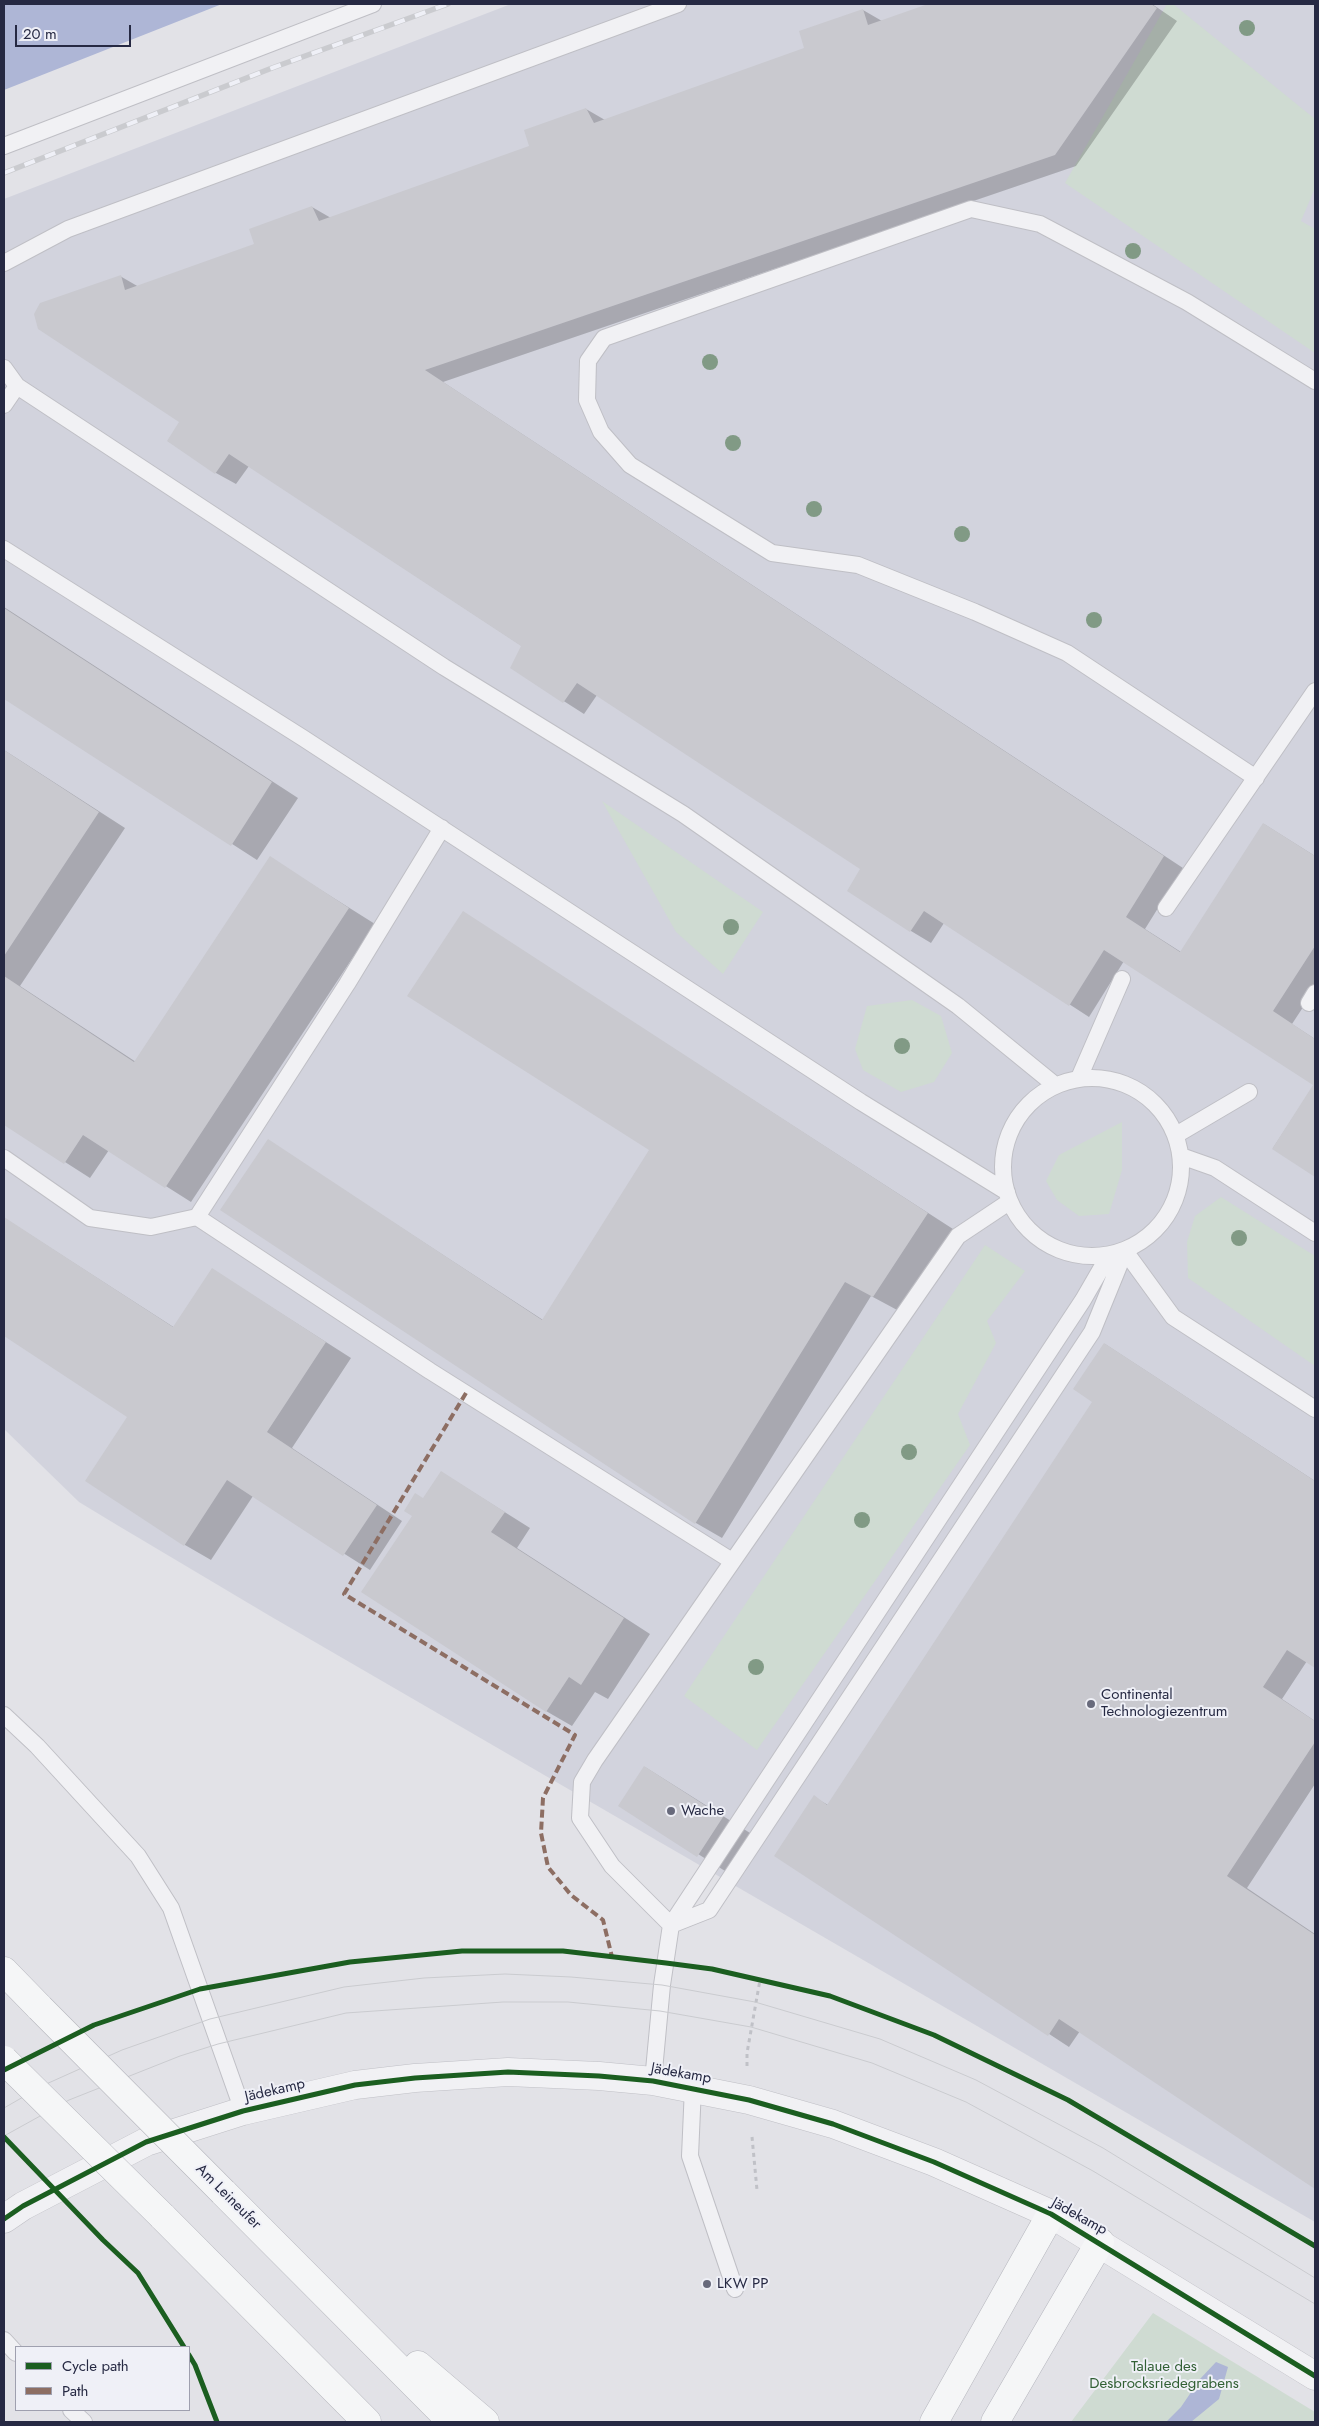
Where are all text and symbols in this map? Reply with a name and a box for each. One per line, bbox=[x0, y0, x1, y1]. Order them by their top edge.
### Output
scale bar bbox=[18, 15, 134, 47]
text: 20 m bbox=[23, 23, 57, 45]
place label: Continental Technologiezentrum bbox=[1101, 1686, 1227, 1721]
marker: Continental Technologiezentrum bbox=[1085, 1698, 1097, 1710]
place label: Wache bbox=[681, 1802, 724, 1820]
marker: Wache bbox=[665, 1805, 677, 1817]
street label: Jädekamp bbox=[649, 2060, 713, 2088]
street label: Jädekamp bbox=[243, 2075, 307, 2107]
street label: Am Leineufer bbox=[192, 2161, 264, 2233]
street label: Jädekamp bbox=[1048, 2194, 1110, 2240]
place label: LKW PP bbox=[717, 2275, 768, 2293]
marker: LKW PP bbox=[701, 2278, 713, 2290]
legend bbox=[15, 2346, 190, 2411]
text: Cycle path bbox=[62, 2355, 129, 2377]
park label: Talaue des Desbrocksriedegrabens bbox=[1089, 2358, 1239, 2393]
text: Path bbox=[62, 2380, 88, 2402]

